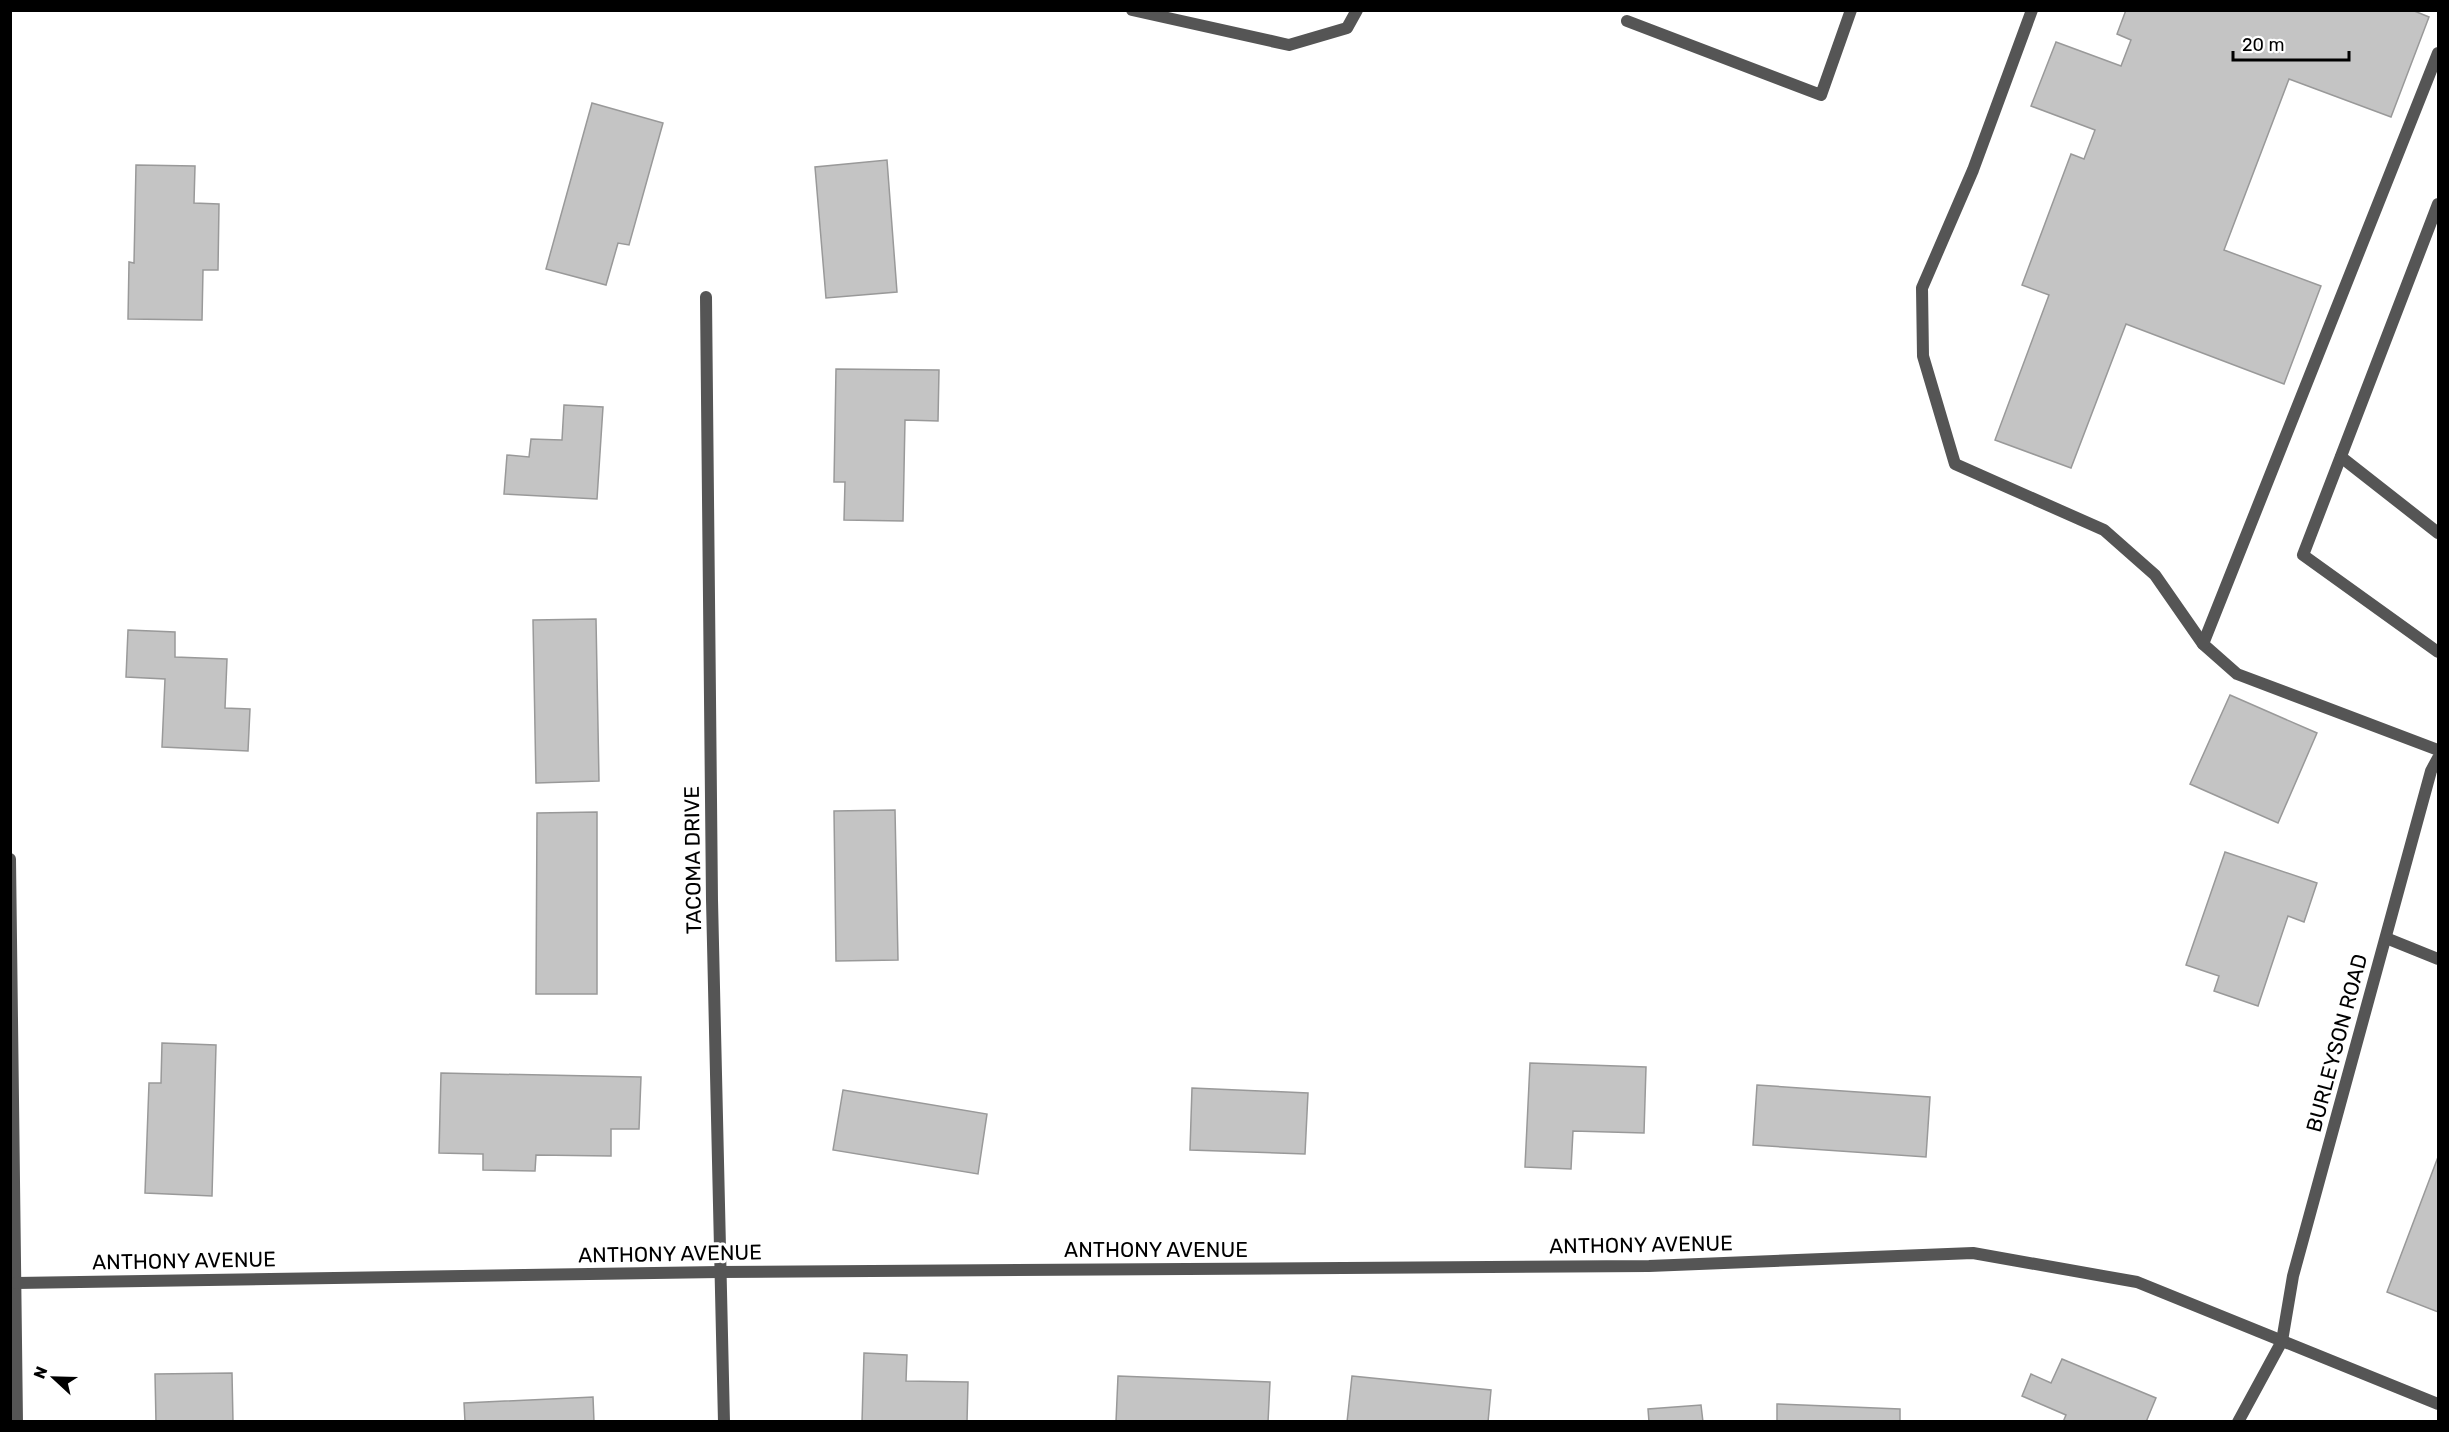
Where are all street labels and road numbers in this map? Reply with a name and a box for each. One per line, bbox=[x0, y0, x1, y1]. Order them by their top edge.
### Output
street label: TACOMA DRIVE bbox=[679, 786, 706, 934]
street label: BURLEYSON ROAD bbox=[2301, 951, 2372, 1135]
street label: ANTHONY AVENUE bbox=[1549, 1230, 1733, 1259]
street label: ANTHONY AVENUE bbox=[1064, 1237, 1248, 1262]
street label: ANTHONY AVENUE bbox=[578, 1239, 762, 1268]
street label: ANTHONY AVENUE bbox=[92, 1246, 276, 1275]

